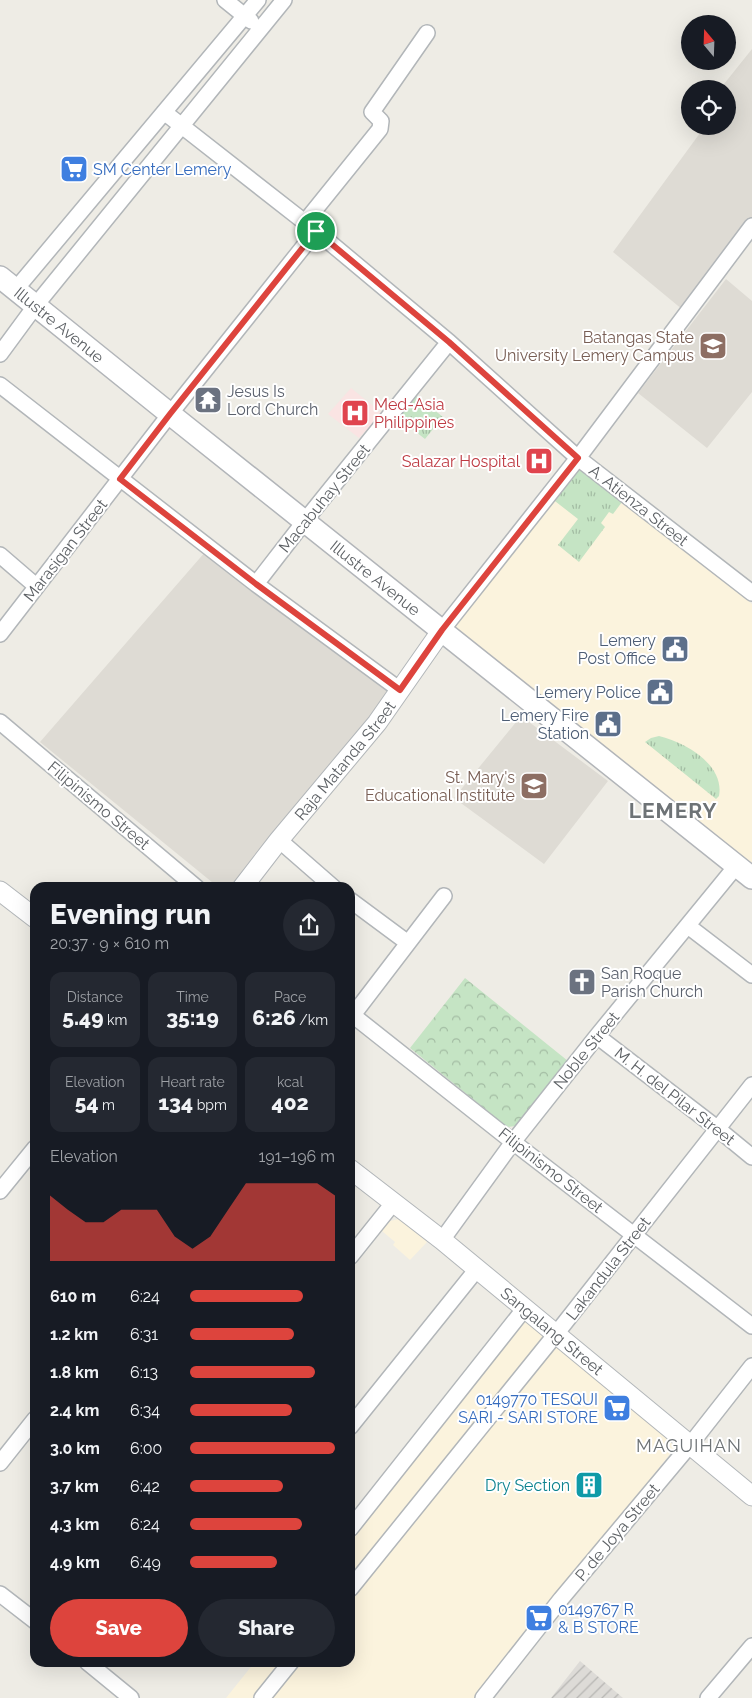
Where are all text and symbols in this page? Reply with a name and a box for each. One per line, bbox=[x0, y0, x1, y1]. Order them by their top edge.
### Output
north arrow bbox=[681, 15, 736, 70]
map controls bbox=[681, 15, 736, 135]
button: locate bbox=[681, 80, 736, 135]
supermarket icon: SM Center Lemery bbox=[59, 154, 89, 184]
place label: SM Center Lemery bbox=[93, 160, 232, 179]
pin bbox=[295, 210, 337, 252]
icon: arrive bbox=[302, 217, 330, 245]
street label: Illustre Avenue bbox=[10, 283, 108, 367]
place label: Batangas State University Lemery Campus bbox=[495, 328, 694, 365]
school or university icon: Batangas State University Lemery Campus bbox=[698, 331, 728, 361]
place label: Jesus Is Lord Church bbox=[227, 382, 318, 419]
temple icon: Jesus Is Lord Church bbox=[193, 385, 223, 415]
place label: Med-Asia Philippines bbox=[374, 395, 455, 432]
hospital icon: Med-Asia Philippines bbox=[340, 398, 370, 428]
street label: Macabuhay Street bbox=[275, 440, 374, 556]
hospital icon: Salazar Hospital bbox=[524, 446, 554, 476]
place label: Salazar Hospital bbox=[402, 452, 521, 471]
street label: A. Atienza Street bbox=[585, 461, 693, 550]
street label: Marasigan Street bbox=[20, 495, 112, 605]
street label: Illustre Avenue bbox=[326, 536, 424, 620]
place label: Lemery Post Office bbox=[578, 631, 656, 668]
public building icon: Lemery Post Office bbox=[660, 634, 690, 664]
public building icon: Lemery Police bbox=[645, 677, 675, 707]
place label: Lemery Police bbox=[535, 683, 641, 702]
street label: Raja Matanda Street bbox=[291, 697, 400, 824]
place label: Lemery Fire Station bbox=[501, 706, 589, 743]
public building icon: Lemery Fire Station bbox=[593, 709, 623, 739]
street label: Filipinismo Street bbox=[44, 757, 154, 854]
place label: St. Mary's Educational Institute bbox=[365, 768, 515, 805]
school or university icon: St. Mary's Educational Institute bbox=[519, 771, 549, 801]
district label: LEMERY bbox=[629, 798, 717, 823]
text: Evening run bbox=[50, 898, 211, 931]
button: share bbox=[283, 899, 335, 951]
text: 20:37 · 9 × 610 m bbox=[50, 934, 169, 953]
place label: San Roque Parish Church bbox=[601, 964, 703, 1001]
church icon: San Roque Parish Church bbox=[567, 967, 597, 997]
text: Distance bbox=[67, 989, 123, 1005]
text: Time bbox=[176, 989, 209, 1005]
text: Pace bbox=[274, 989, 306, 1005]
text: 5.49 bbox=[62, 1005, 104, 1030]
text: 35:19 bbox=[166, 1005, 219, 1030]
text: 6:26 bbox=[252, 1005, 296, 1030]
street label: Noble Street bbox=[549, 1007, 624, 1093]
text: km bbox=[104, 1012, 127, 1028]
text: /km bbox=[296, 1012, 328, 1028]
street label: M. H. del Pilar Street bbox=[611, 1043, 739, 1150]
text: Elevation bbox=[65, 1074, 125, 1090]
text: Heart rate bbox=[160, 1074, 225, 1090]
text: kcal bbox=[277, 1074, 303, 1090]
text: 54 bbox=[75, 1090, 99, 1115]
text: 134 bbox=[158, 1090, 193, 1115]
text: 402 bbox=[272, 1090, 309, 1115]
text: m bbox=[99, 1097, 115, 1113]
text: bpm bbox=[193, 1097, 227, 1113]
street label: Filipinismo Street bbox=[495, 1124, 607, 1217]
text: Elevation bbox=[50, 1147, 118, 1166]
text: 191–196 m bbox=[258, 1147, 335, 1166]
street label: Lakandula Street bbox=[562, 1213, 655, 1324]
street label: Sangalang Street bbox=[497, 1283, 607, 1380]
text: 610 m bbox=[50, 1287, 96, 1306]
text: 6:24 bbox=[130, 1287, 160, 1306]
text: 1.2 km bbox=[50, 1325, 98, 1344]
text: 6:31 bbox=[130, 1325, 158, 1344]
text: 1.8 km bbox=[50, 1363, 99, 1382]
text: 6:13 bbox=[130, 1363, 158, 1382]
place label: 0149770 TESQUI SARI - SARI STORE bbox=[458, 1390, 598, 1427]
supermarket icon: 0149770 TESQUI SARI - SARI STORE bbox=[602, 1393, 632, 1423]
text: 2.4 km bbox=[50, 1401, 99, 1420]
text: 6:34 bbox=[130, 1401, 160, 1420]
district label: MAGUIHAN bbox=[636, 1435, 742, 1456]
text: 3.0 km bbox=[50, 1439, 100, 1458]
text: 6:00 bbox=[130, 1439, 162, 1458]
building icon: Dry Section bbox=[574, 1470, 604, 1500]
place label: Dry Section bbox=[485, 1476, 570, 1495]
text: 3.7 km bbox=[50, 1477, 99, 1496]
text: 6:42 bbox=[130, 1477, 160, 1496]
street label: P. de Joya Street bbox=[571, 1479, 664, 1585]
text: 4.3 km bbox=[50, 1515, 99, 1534]
text: 6:24 bbox=[130, 1515, 160, 1534]
text: 4.9 km bbox=[50, 1553, 100, 1572]
text: 6:49 bbox=[130, 1553, 161, 1572]
button: Save bbox=[50, 1599, 188, 1657]
button: Share bbox=[198, 1599, 335, 1657]
place label: 0149767 R & B STORE bbox=[558, 1600, 639, 1637]
supermarket icon: 0149767 R & B STORE bbox=[524, 1603, 554, 1633]

